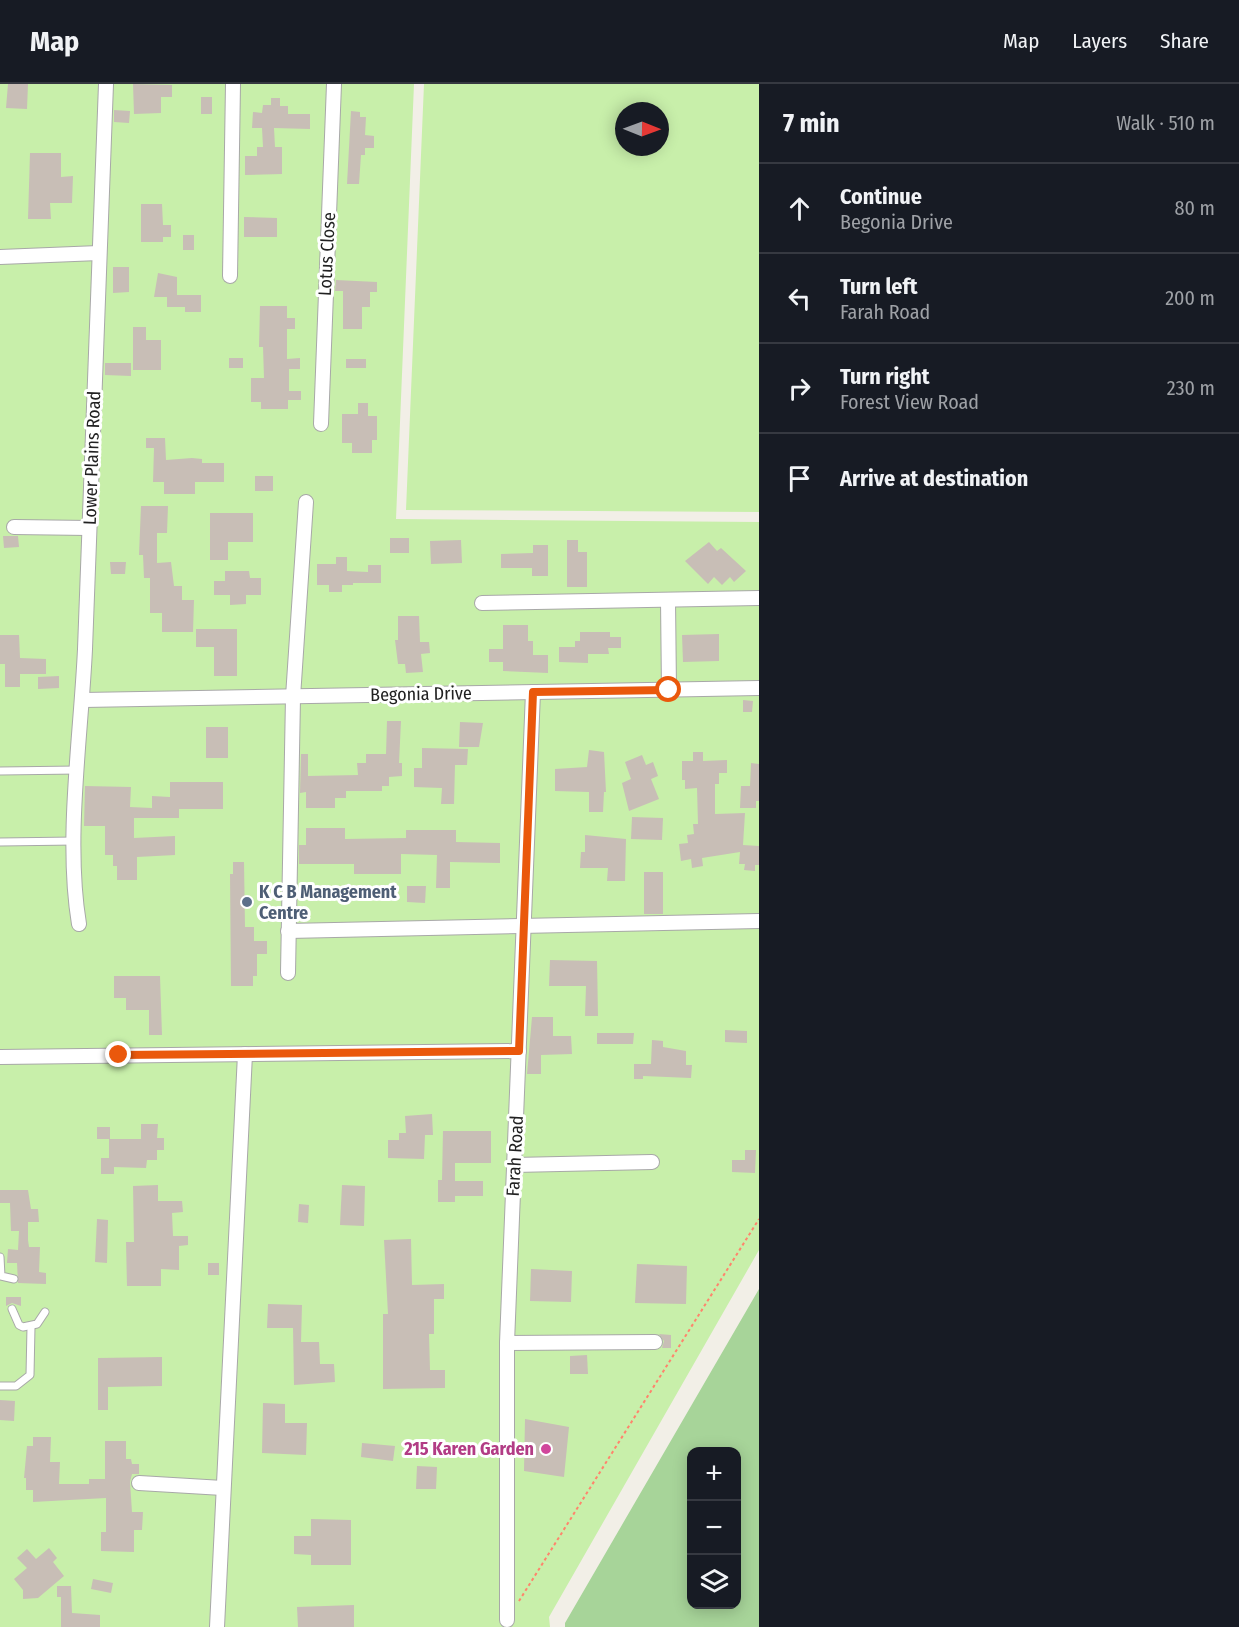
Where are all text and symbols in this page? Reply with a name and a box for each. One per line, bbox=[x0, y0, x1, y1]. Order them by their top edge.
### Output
text: Map bbox=[30, 25, 79, 58]
text: Map bbox=[1003, 28, 1039, 54]
text: Layers bbox=[1072, 28, 1127, 54]
text: Share bbox=[1160, 28, 1209, 54]
north arrow bbox=[615, 102, 669, 156]
text: 7 min bbox=[783, 108, 840, 139]
text: Walk · 510 m bbox=[1116, 111, 1215, 135]
text: Continue bbox=[840, 183, 922, 210]
icon: ahead bbox=[783, 192, 816, 225]
text: 80 m bbox=[1175, 196, 1215, 220]
text: Begonia Drive bbox=[840, 210, 953, 234]
street label: Lotus Close bbox=[314, 211, 340, 296]
text: Turn left bbox=[840, 273, 918, 300]
icon: left bbox=[783, 282, 816, 315]
text: 200 m bbox=[1165, 286, 1215, 310]
text: Farah Road bbox=[840, 300, 930, 324]
text: Turn right bbox=[840, 363, 929, 390]
icon: right bbox=[783, 372, 816, 405]
text: 230 m bbox=[1167, 376, 1215, 400]
text: Forest View Road bbox=[840, 390, 979, 414]
street label: Lower Plains Road bbox=[79, 391, 105, 525]
icon: arrive bbox=[783, 462, 816, 495]
text: Arrive at destination bbox=[840, 465, 1028, 492]
route start bbox=[655, 676, 681, 702]
street label: Begonia Drive bbox=[370, 682, 472, 706]
place label: K C B Management Centre bbox=[259, 881, 397, 924]
marker: K C B Management Centre bbox=[240, 895, 254, 909]
route end bbox=[105, 1041, 131, 1067]
street label: Farah Road bbox=[502, 1115, 528, 1197]
place label: 215 Karen Garden bbox=[403, 1438, 534, 1460]
marker: 215 Karen Garden bbox=[539, 1442, 553, 1456]
map controls bbox=[687, 1447, 741, 1609]
button: + bbox=[687, 1447, 741, 1501]
button: − bbox=[687, 1501, 741, 1555]
button: layers bbox=[687, 1555, 741, 1609]

